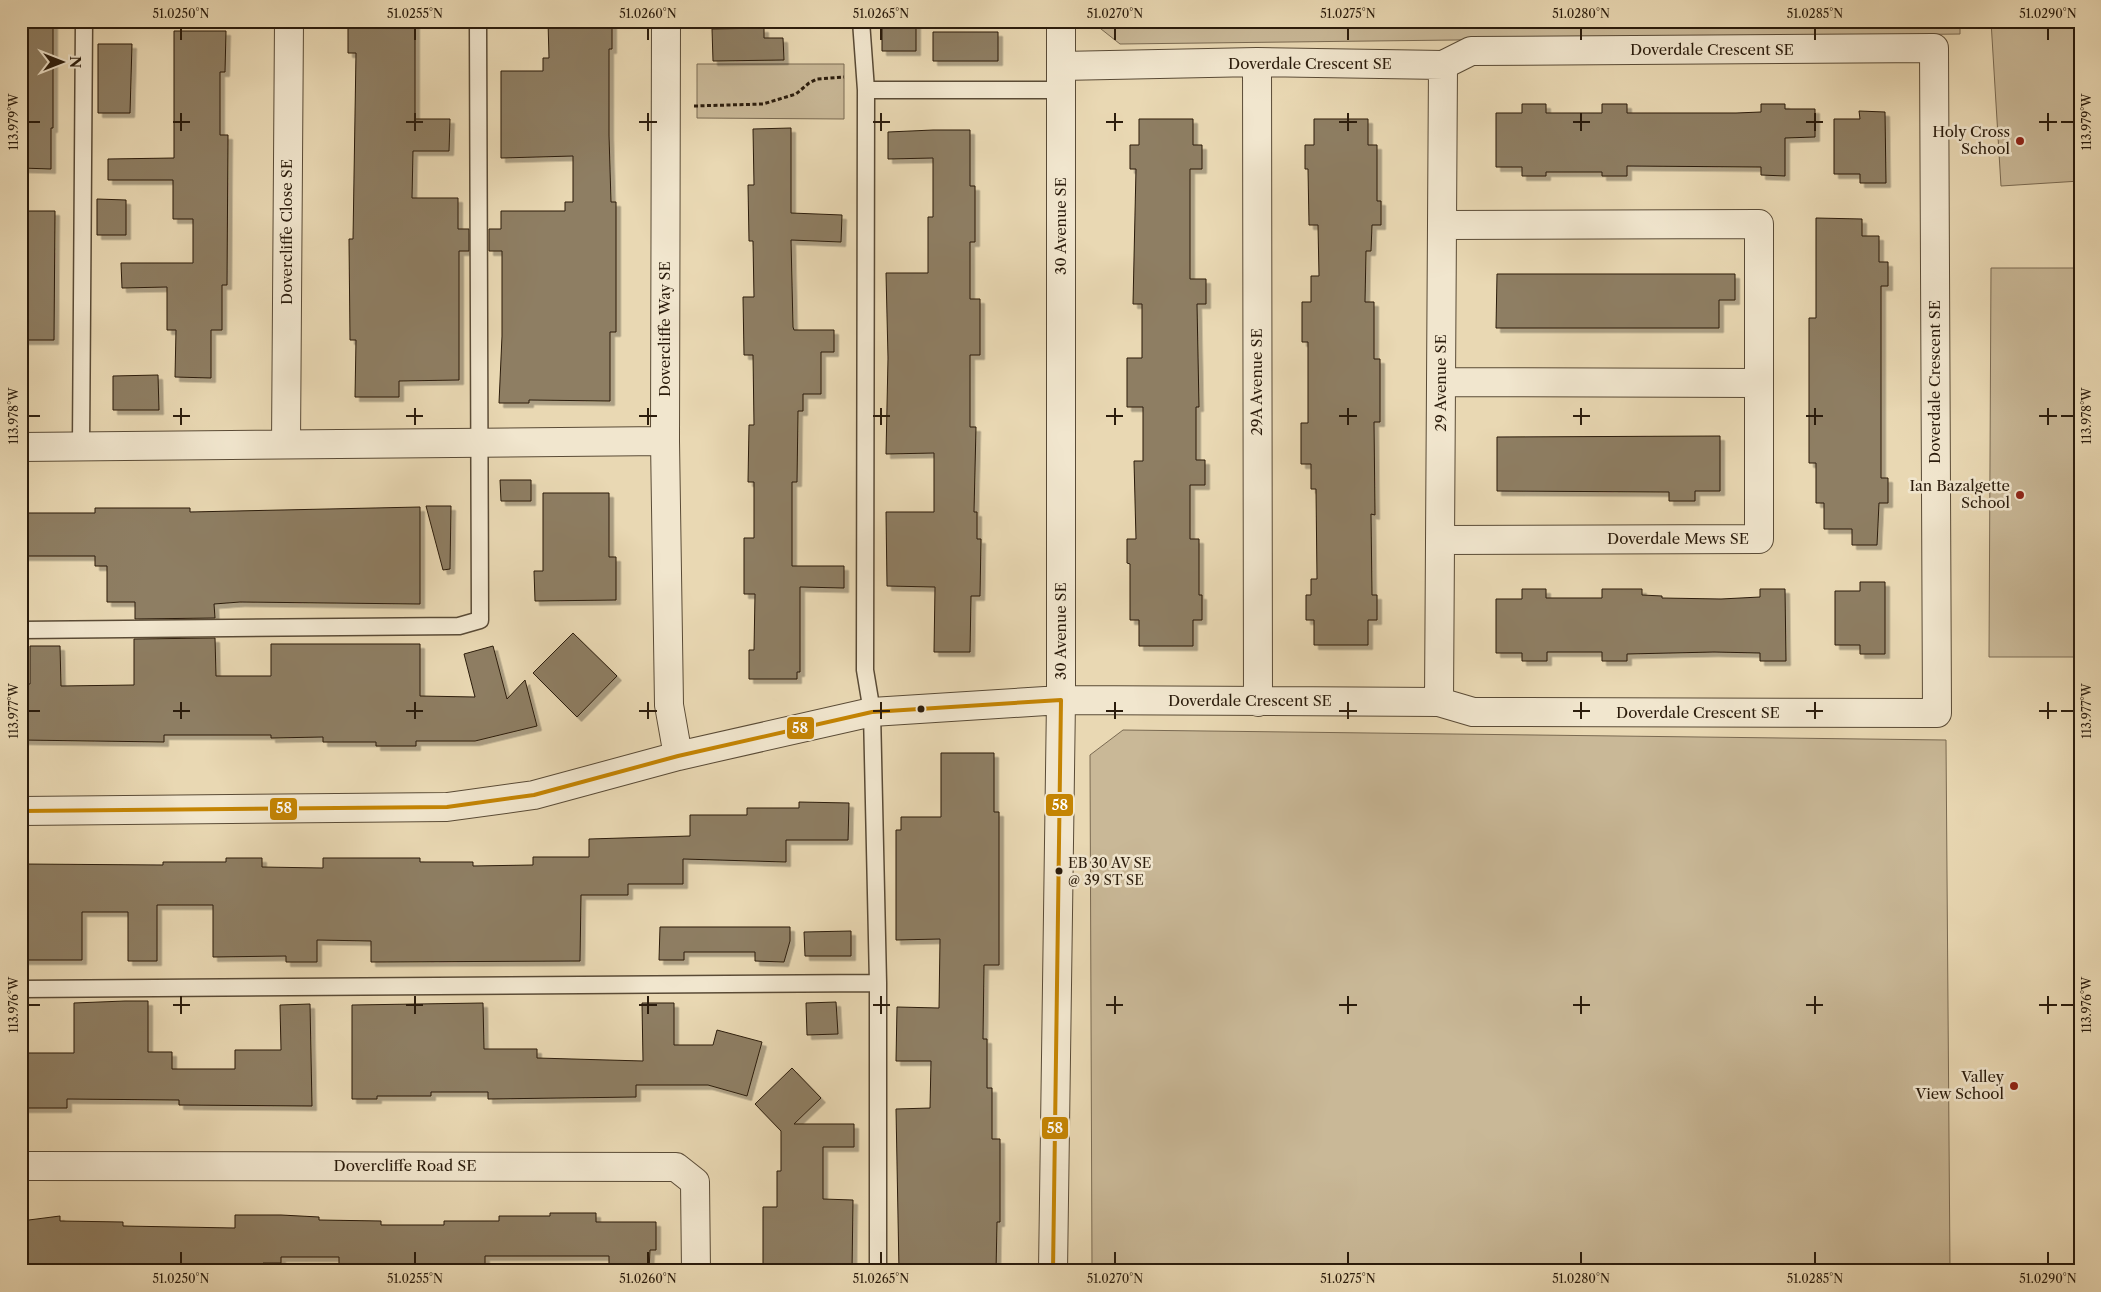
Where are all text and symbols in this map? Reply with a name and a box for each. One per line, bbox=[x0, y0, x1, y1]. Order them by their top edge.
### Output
text: 51.0250°N bbox=[152, 6, 210, 21]
text: 51.0255°N bbox=[387, 6, 443, 21]
text: 51.0260°N bbox=[619, 6, 677, 21]
text: 51.0265°N bbox=[853, 6, 909, 21]
text: 51.0270°N bbox=[1087, 6, 1143, 21]
text: 51.0275°N bbox=[1320, 6, 1376, 21]
text: 51.0280°N bbox=[1552, 6, 1610, 21]
text: 51.0285°N bbox=[1787, 6, 1843, 21]
text: 51.0290°N bbox=[2019, 6, 2077, 21]
north arrow bbox=[38, 38, 88, 88]
street label: Doverdale Crescent SE bbox=[1630, 40, 1794, 59]
street label: Doverdale Crescent SE bbox=[1228, 54, 1392, 73]
text: N bbox=[66, 56, 84, 68]
text: 113.979°W bbox=[6, 93, 21, 150]
text: 113.979°W bbox=[2079, 93, 2094, 150]
place label: Holy Cross School bbox=[1932, 122, 2011, 158]
marker: Holy Cross School bbox=[2014, 135, 2026, 147]
street label: Dovercliffe Close SE bbox=[277, 159, 296, 305]
street label: 30 Avenue SE bbox=[1051, 177, 1070, 275]
street label: Dovercliffe Way SE bbox=[655, 261, 674, 397]
street label: Doverdale Crescent SE bbox=[1925, 300, 1944, 464]
street label: 29A Avenue SE bbox=[1247, 328, 1266, 436]
street label: 29 Avenue SE bbox=[1431, 334, 1450, 432]
text: 113.978°W bbox=[6, 387, 21, 444]
text: 113.978°W bbox=[2079, 387, 2094, 444]
place label: Ian Bazalgette School bbox=[1909, 476, 2011, 512]
marker: Ian Bazalgette School bbox=[2014, 489, 2026, 501]
street label: Doverdale Mews SE bbox=[1607, 529, 1749, 548]
street label: 30 Avenue SE bbox=[1051, 582, 1070, 680]
text: 113.977°W bbox=[6, 682, 21, 739]
text: 113.977°W bbox=[2079, 682, 2094, 739]
street label: Doverdale Crescent SE bbox=[1168, 691, 1332, 710]
street label: Doverdale Crescent SE bbox=[1616, 703, 1780, 722]
unlabelled marker bbox=[916, 704, 926, 714]
line badge: 58 bbox=[786, 716, 815, 740]
text: 58 bbox=[792, 719, 808, 737]
line badge: 58 bbox=[1045, 793, 1074, 817]
text: 58 bbox=[1052, 796, 1068, 814]
line badge: 58 bbox=[269, 797, 298, 821]
text: 58 bbox=[276, 799, 292, 817]
place label: EB 30 AV SE @ 39 ST SE bbox=[1068, 854, 1151, 889]
marker: EB 30 AV SE @ 39 ST SE bbox=[1054, 866, 1064, 876]
text: 113.976°W bbox=[6, 976, 21, 1033]
text: 113.976°W bbox=[2079, 976, 2094, 1033]
place label: Valley View School bbox=[1914, 1067, 2005, 1103]
marker: Valley View School bbox=[2008, 1080, 2020, 1092]
line badge: 58 bbox=[1041, 1116, 1069, 1140]
text: 58 bbox=[1047, 1119, 1063, 1137]
street label: Dovercliffe Road SE bbox=[334, 1156, 477, 1175]
text: 51.0250°N bbox=[152, 1271, 210, 1286]
text: 51.0255°N bbox=[387, 1271, 443, 1286]
text: 51.0260°N bbox=[619, 1271, 677, 1286]
text: 51.0265°N bbox=[853, 1271, 909, 1286]
text: 51.0270°N bbox=[1087, 1271, 1143, 1286]
text: 51.0275°N bbox=[1320, 1271, 1376, 1286]
text: 51.0280°N bbox=[1552, 1271, 1610, 1286]
text: 51.0285°N bbox=[1787, 1271, 1843, 1286]
text: 51.0290°N bbox=[2019, 1271, 2077, 1286]

